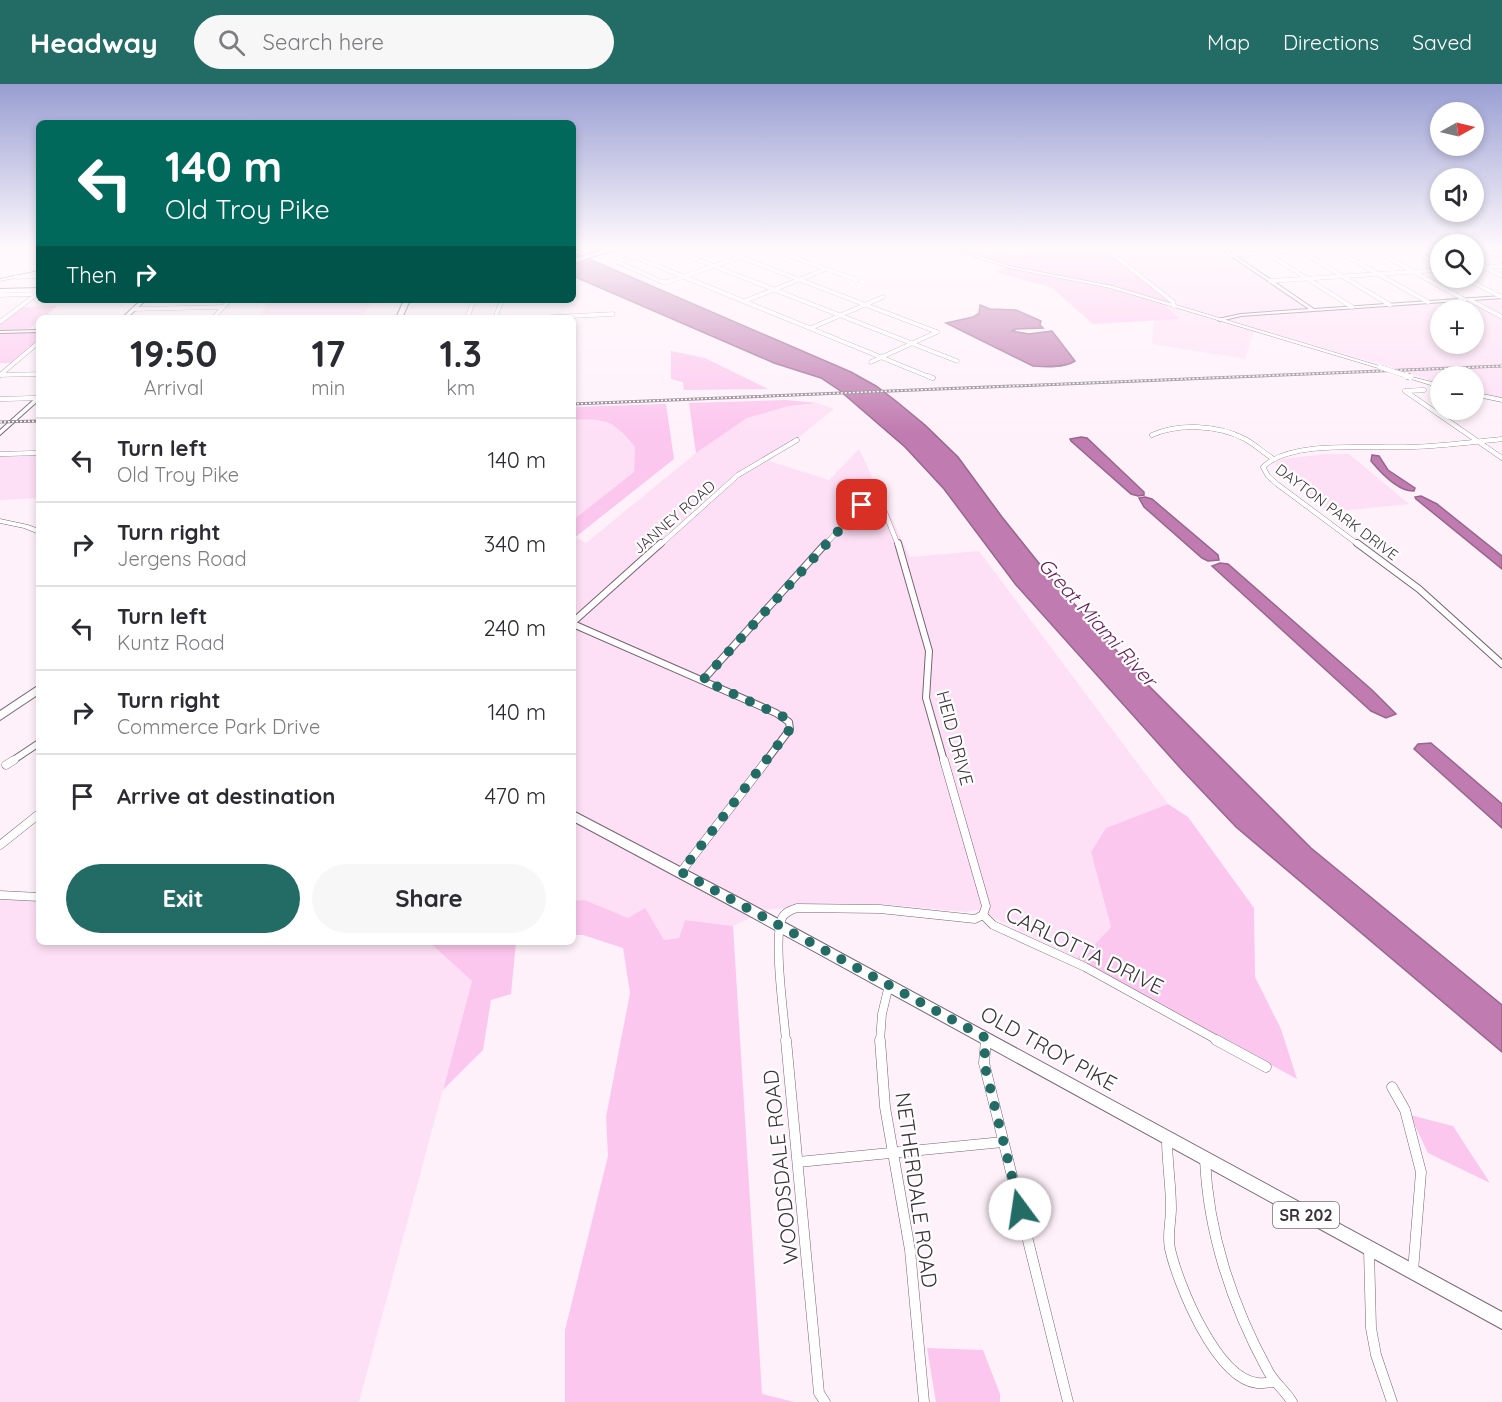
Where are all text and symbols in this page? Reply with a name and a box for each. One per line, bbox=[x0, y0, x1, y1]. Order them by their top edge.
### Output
search box bbox=[194, 15, 614, 69]
text: Headway bbox=[30, 25, 158, 60]
icon: search bbox=[215, 26, 248, 59]
text: Search here bbox=[263, 28, 384, 56]
text: Map bbox=[1207, 29, 1250, 55]
text: Directions bbox=[1283, 29, 1379, 55]
text: Saved bbox=[1412, 29, 1472, 55]
north arrow bbox=[1430, 102, 1484, 156]
map controls bbox=[1430, 102, 1484, 420]
text: 140 m bbox=[165, 140, 282, 193]
icon: left bbox=[66, 144, 144, 222]
button: sound bbox=[1430, 168, 1484, 222]
text: Old Troy Pike bbox=[165, 192, 330, 226]
button: search bbox=[1430, 234, 1484, 288]
icon: right bbox=[129, 258, 162, 291]
text: Then bbox=[66, 261, 117, 289]
button: + bbox=[1430, 300, 1484, 354]
text: 19:50 bbox=[130, 331, 217, 376]
text: 17 bbox=[312, 331, 345, 376]
text: 1.3 bbox=[440, 331, 482, 376]
button: − bbox=[1430, 366, 1484, 420]
text: Arrival bbox=[144, 375, 204, 400]
text: min bbox=[311, 375, 345, 400]
text: km bbox=[446, 375, 475, 400]
text: Turn left bbox=[117, 434, 207, 462]
icon: left bbox=[66, 444, 99, 477]
text: 140 m bbox=[487, 446, 546, 474]
street label: DAYTON PARK DRIVE bbox=[1272, 460, 1402, 564]
text: Old Troy Pike bbox=[117, 462, 239, 487]
street label: JANNEY ROAD bbox=[629, 476, 719, 558]
pin bbox=[836, 479, 887, 530]
icon: arrive bbox=[845, 488, 878, 521]
text: Turn right bbox=[117, 518, 221, 546]
icon: right bbox=[66, 528, 99, 561]
text: 340 m bbox=[484, 530, 546, 558]
text: Jergens Road bbox=[117, 546, 247, 571]
water label: Great Miami River bbox=[1034, 552, 1164, 693]
text: Turn left bbox=[117, 602, 207, 630]
icon: left bbox=[66, 612, 99, 645]
text: 240 m bbox=[483, 614, 546, 642]
text: Kuntz Road bbox=[117, 630, 225, 655]
text: Turn right bbox=[117, 686, 221, 714]
street label: HEID DRIVE bbox=[931, 688, 979, 788]
icon: right bbox=[66, 696, 99, 729]
text: 140 m bbox=[487, 698, 546, 726]
text: Commerce Park Drive bbox=[117, 714, 320, 739]
icon: arrive bbox=[66, 780, 99, 813]
text: Arrive at destination bbox=[117, 782, 335, 810]
text: 470 m bbox=[485, 782, 546, 810]
button: Exit bbox=[66, 864, 300, 933]
button: Share bbox=[312, 864, 546, 933]
street label: CARLOTTA DRIVE bbox=[1002, 900, 1168, 1000]
street label: OLD TROY PIKE bbox=[976, 1000, 1122, 1096]
street label: WOODSDALE ROAD bbox=[757, 1069, 803, 1265]
street label: NETHERDALE ROAD bbox=[890, 1091, 944, 1289]
position arrow bbox=[988, 1177, 1052, 1241]
road number: SR 202 bbox=[1273, 1202, 1339, 1228]

